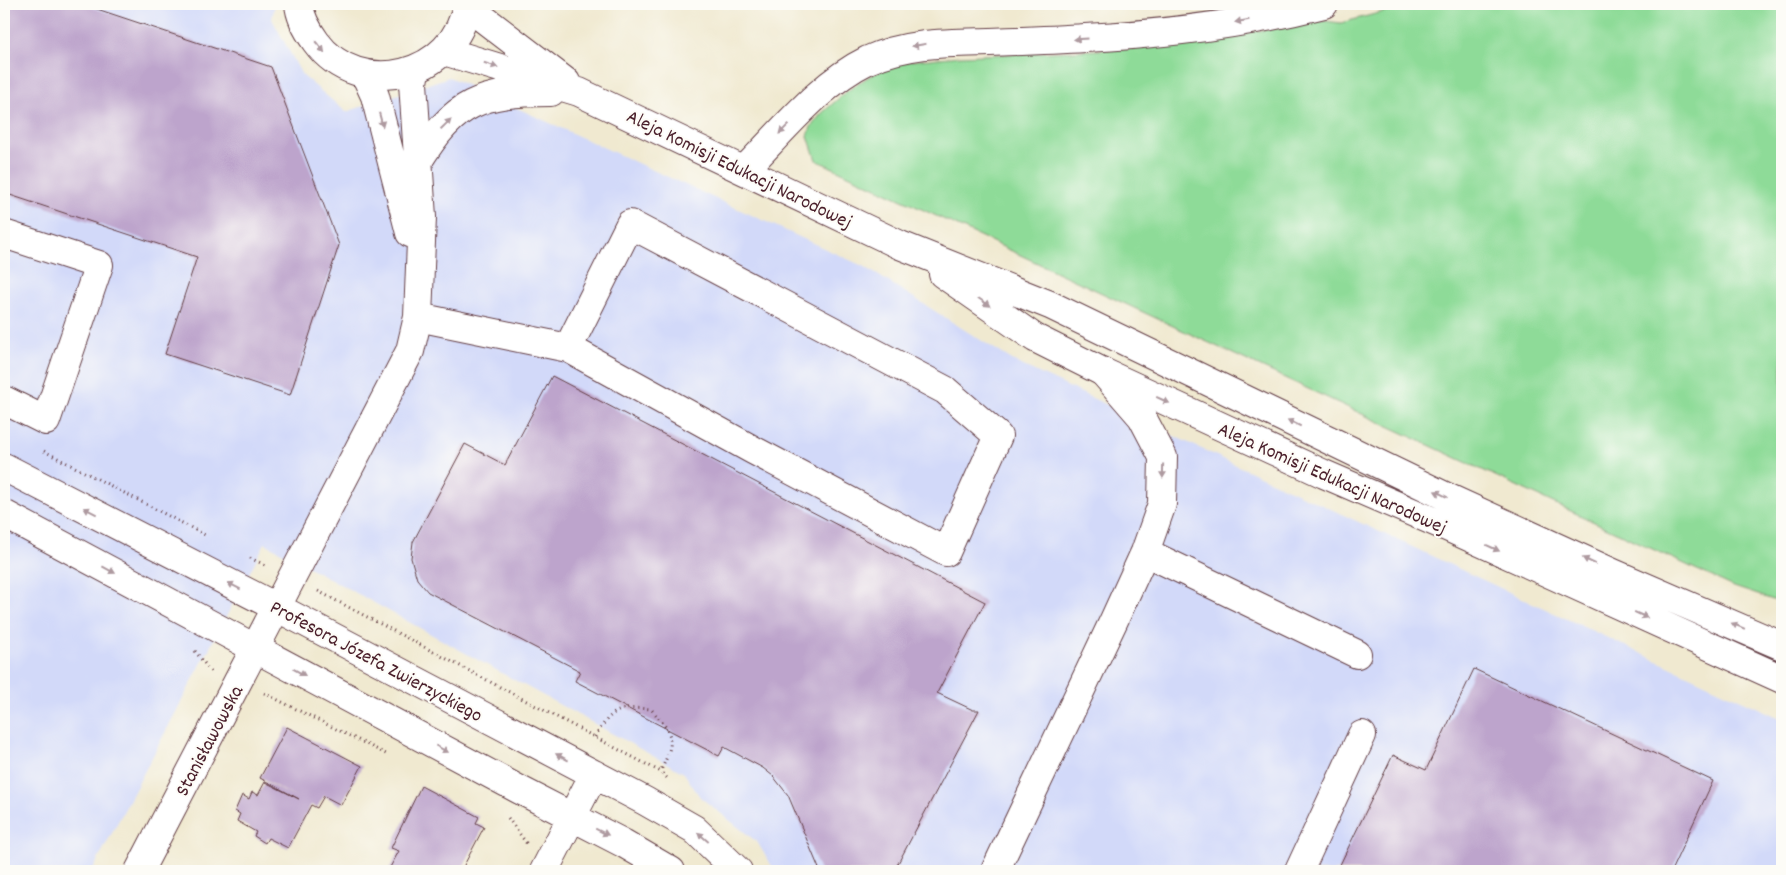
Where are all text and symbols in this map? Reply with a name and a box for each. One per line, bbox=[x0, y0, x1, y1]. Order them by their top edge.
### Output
one-way arrow bbox=[1234, 17, 1250, 25]
one-way arrow bbox=[1073, 35, 1089, 43]
one-way arrow bbox=[314, 40, 325, 53]
one-way arrow bbox=[910, 42, 926, 50]
one-way arrow bbox=[483, 61, 498, 69]
street label: Aleja Komisji Edukacji Narodowej bbox=[621, 104, 856, 238]
one-way arrow bbox=[377, 113, 385, 128]
one-way arrow bbox=[439, 118, 451, 130]
one-way arrow bbox=[778, 123, 790, 135]
one-way arrow bbox=[977, 297, 990, 307]
one-way arrow bbox=[1156, 396, 1170, 404]
street label: Aleja Komisji Edukacji Narodowej bbox=[1213, 416, 1451, 543]
one-way arrow bbox=[1287, 419, 1302, 427]
one-way arrow bbox=[1158, 463, 1166, 479]
one-way arrow bbox=[1434, 489, 1448, 497]
one-way arrow bbox=[83, 507, 97, 515]
one-way arrow bbox=[1486, 544, 1500, 552]
one-way arrow bbox=[1582, 557, 1596, 565]
one-way arrow bbox=[101, 566, 116, 574]
one-way arrow bbox=[227, 582, 242, 590]
street label: Profesora Józefa Zwierzyckiego bbox=[264, 595, 487, 731]
one-way arrow bbox=[1634, 612, 1648, 620]
one-way arrow bbox=[1730, 622, 1745, 630]
one-way arrow bbox=[292, 668, 306, 676]
street label: Stanisławowska bbox=[170, 680, 252, 802]
one-way arrow bbox=[435, 744, 449, 753]
one-way arrow bbox=[555, 753, 569, 761]
one-way arrow bbox=[594, 828, 609, 836]
one-way arrow bbox=[697, 832, 710, 843]

